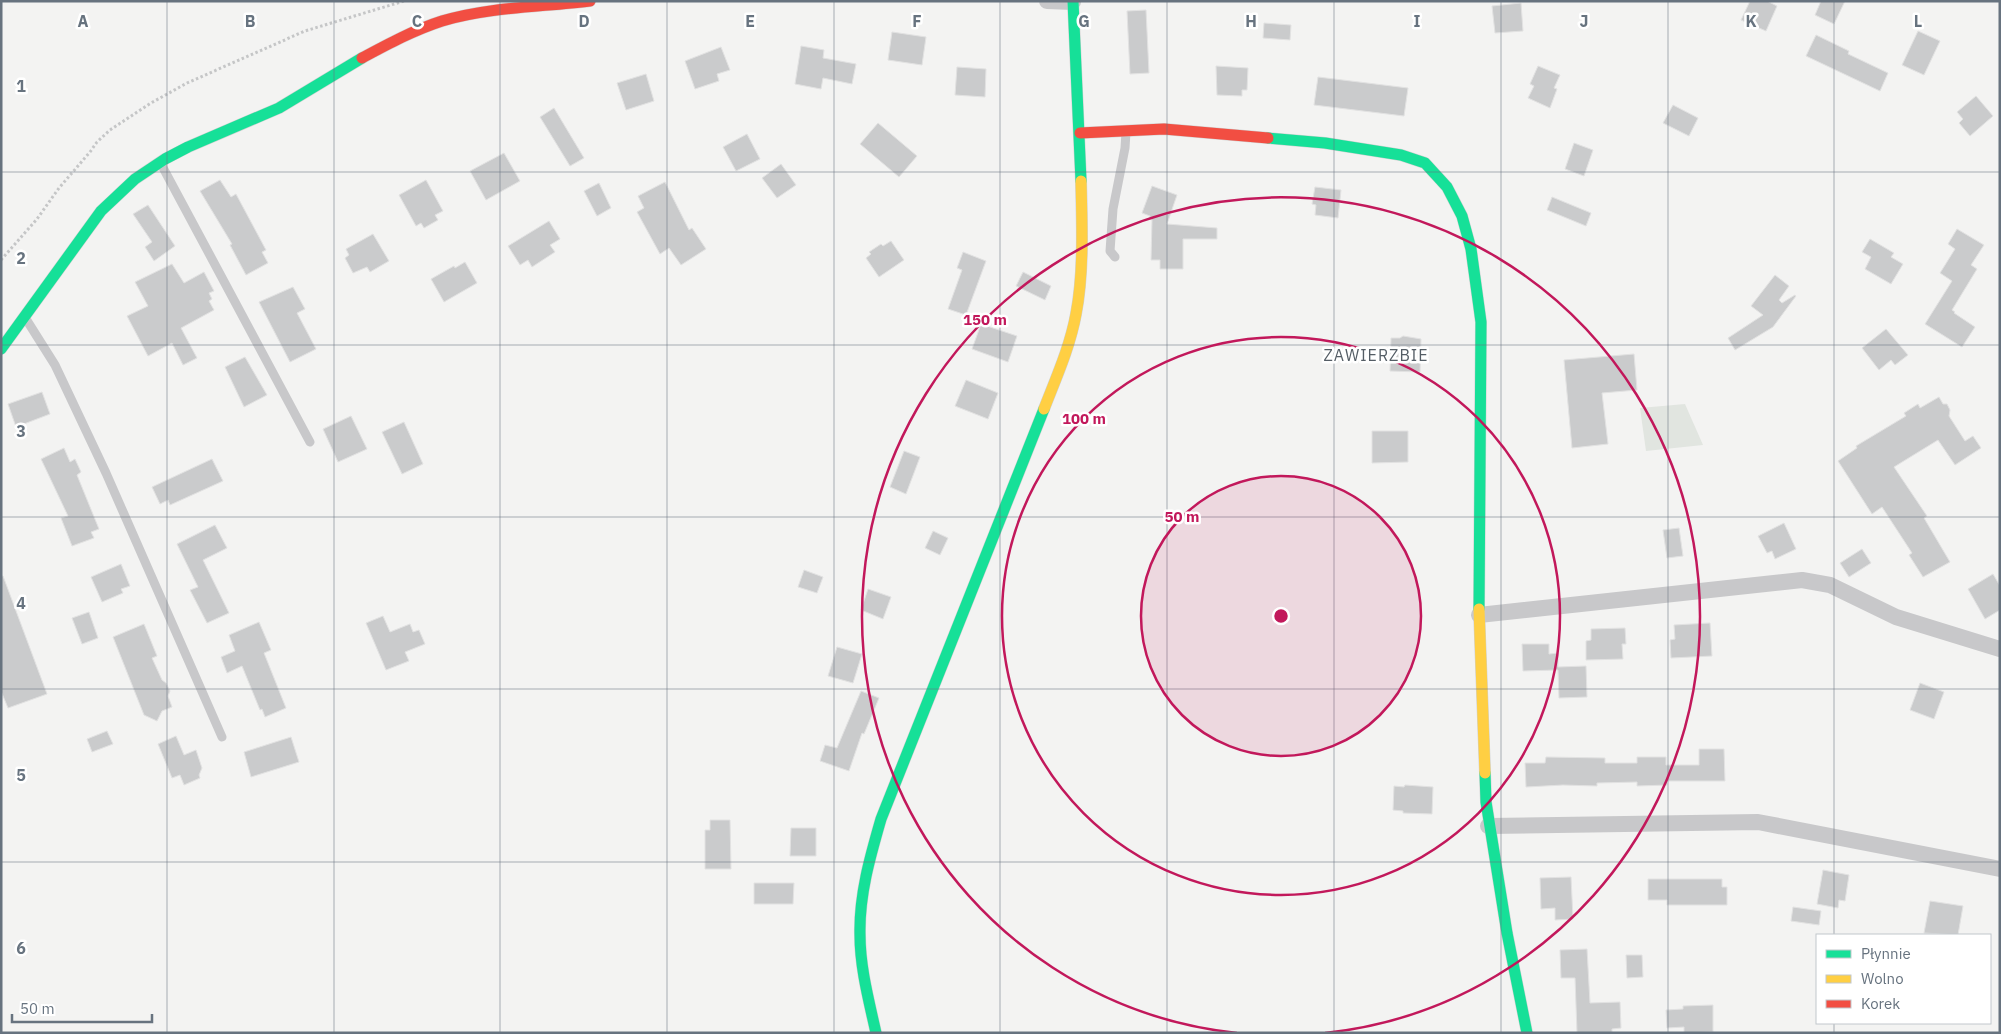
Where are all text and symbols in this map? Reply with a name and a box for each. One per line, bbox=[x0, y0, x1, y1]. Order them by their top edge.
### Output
text: A bbox=[78, 11, 89, 31]
text: B bbox=[245, 11, 256, 31]
text: C bbox=[412, 11, 422, 31]
text: D bbox=[578, 11, 590, 31]
text: E bbox=[745, 11, 755, 31]
text: F bbox=[912, 11, 922, 31]
text: G bbox=[1078, 11, 1090, 31]
text: H bbox=[1245, 11, 1257, 31]
text: I bbox=[1414, 11, 1421, 31]
text: J bbox=[1580, 11, 1588, 31]
text: K bbox=[1745, 11, 1757, 31]
text: L bbox=[1914, 11, 1922, 31]
text: 1 bbox=[16, 76, 26, 96]
text: 2 bbox=[16, 248, 26, 268]
text: 150 m bbox=[963, 310, 1007, 329]
district label: ZAWIERZBIE bbox=[1323, 345, 1429, 365]
text: 100 m bbox=[1062, 409, 1106, 428]
text: 3 bbox=[16, 421, 26, 441]
text: 50 m bbox=[1165, 507, 1199, 526]
text: 4 bbox=[16, 593, 26, 613]
centre of rings bbox=[1272, 607, 1290, 625]
text: 5 bbox=[16, 765, 26, 785]
legend bbox=[1816, 934, 1991, 1024]
text: 6 bbox=[16, 938, 26, 958]
text: Płynnie bbox=[1861, 944, 1911, 963]
text: Wolno bbox=[1861, 969, 1904, 988]
scale bar bbox=[12, 992, 152, 1024]
text: Korek bbox=[1861, 994, 1900, 1013]
text: 50 m bbox=[20, 999, 55, 1018]

